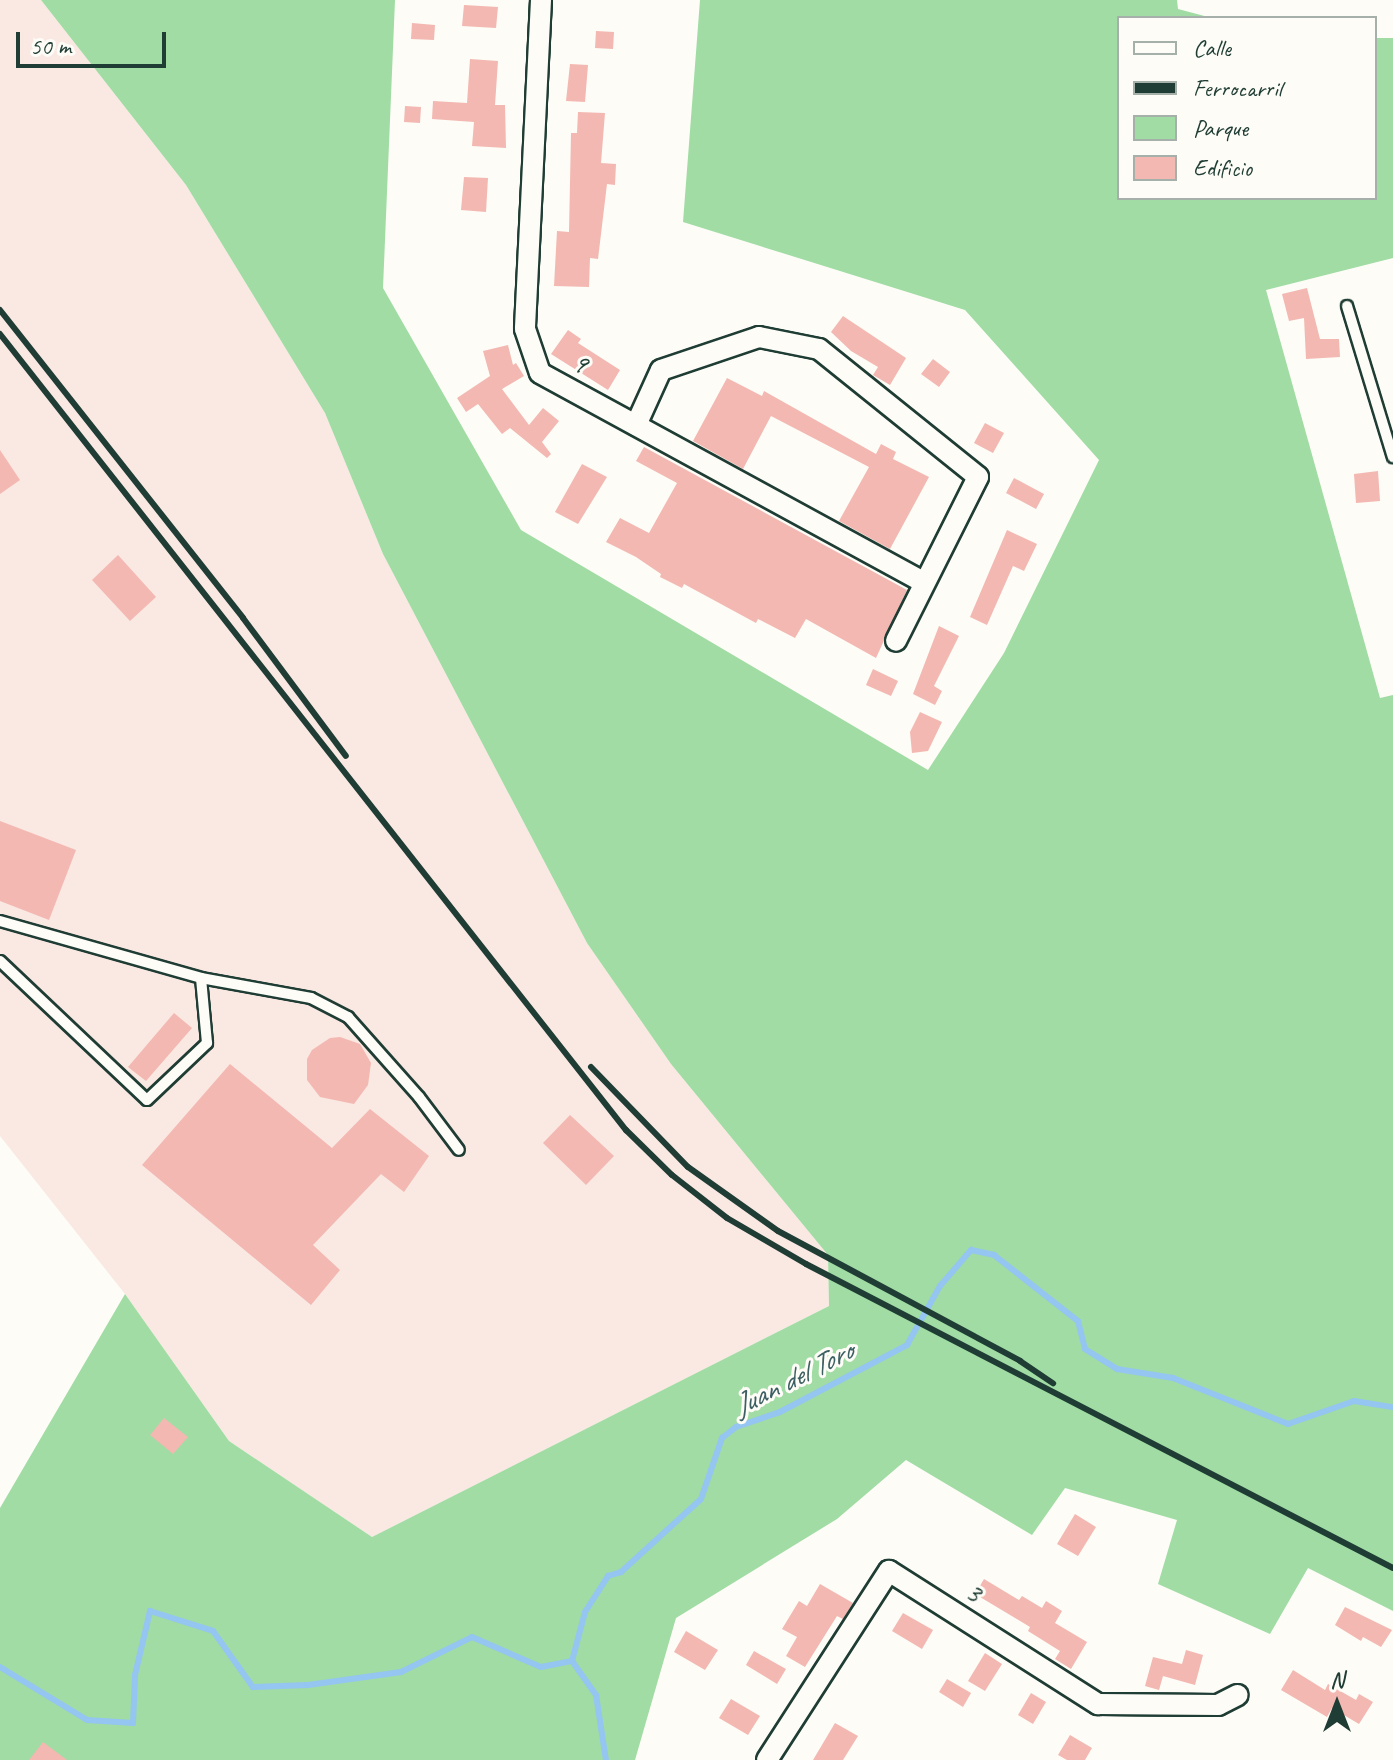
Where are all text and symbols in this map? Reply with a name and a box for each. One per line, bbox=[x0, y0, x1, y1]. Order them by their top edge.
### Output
scale bar bbox=[20, 16, 170, 66]
legend bbox=[1117, 16, 1377, 200]
text: 50 m bbox=[30, 31, 71, 61]
text: Calle bbox=[1193, 33, 1231, 63]
text: Ferrocarril bbox=[1193, 73, 1282, 103]
text: Parque bbox=[1193, 113, 1248, 143]
text: Edificio bbox=[1193, 153, 1252, 183]
street label: 9 bbox=[566, 345, 594, 381]
water label: Juan del Toro bbox=[727, 1333, 859, 1423]
street label: 3 bbox=[960, 1574, 988, 1610]
north arrow bbox=[1297, 1664, 1377, 1744]
text: N bbox=[1330, 1666, 1344, 1694]

